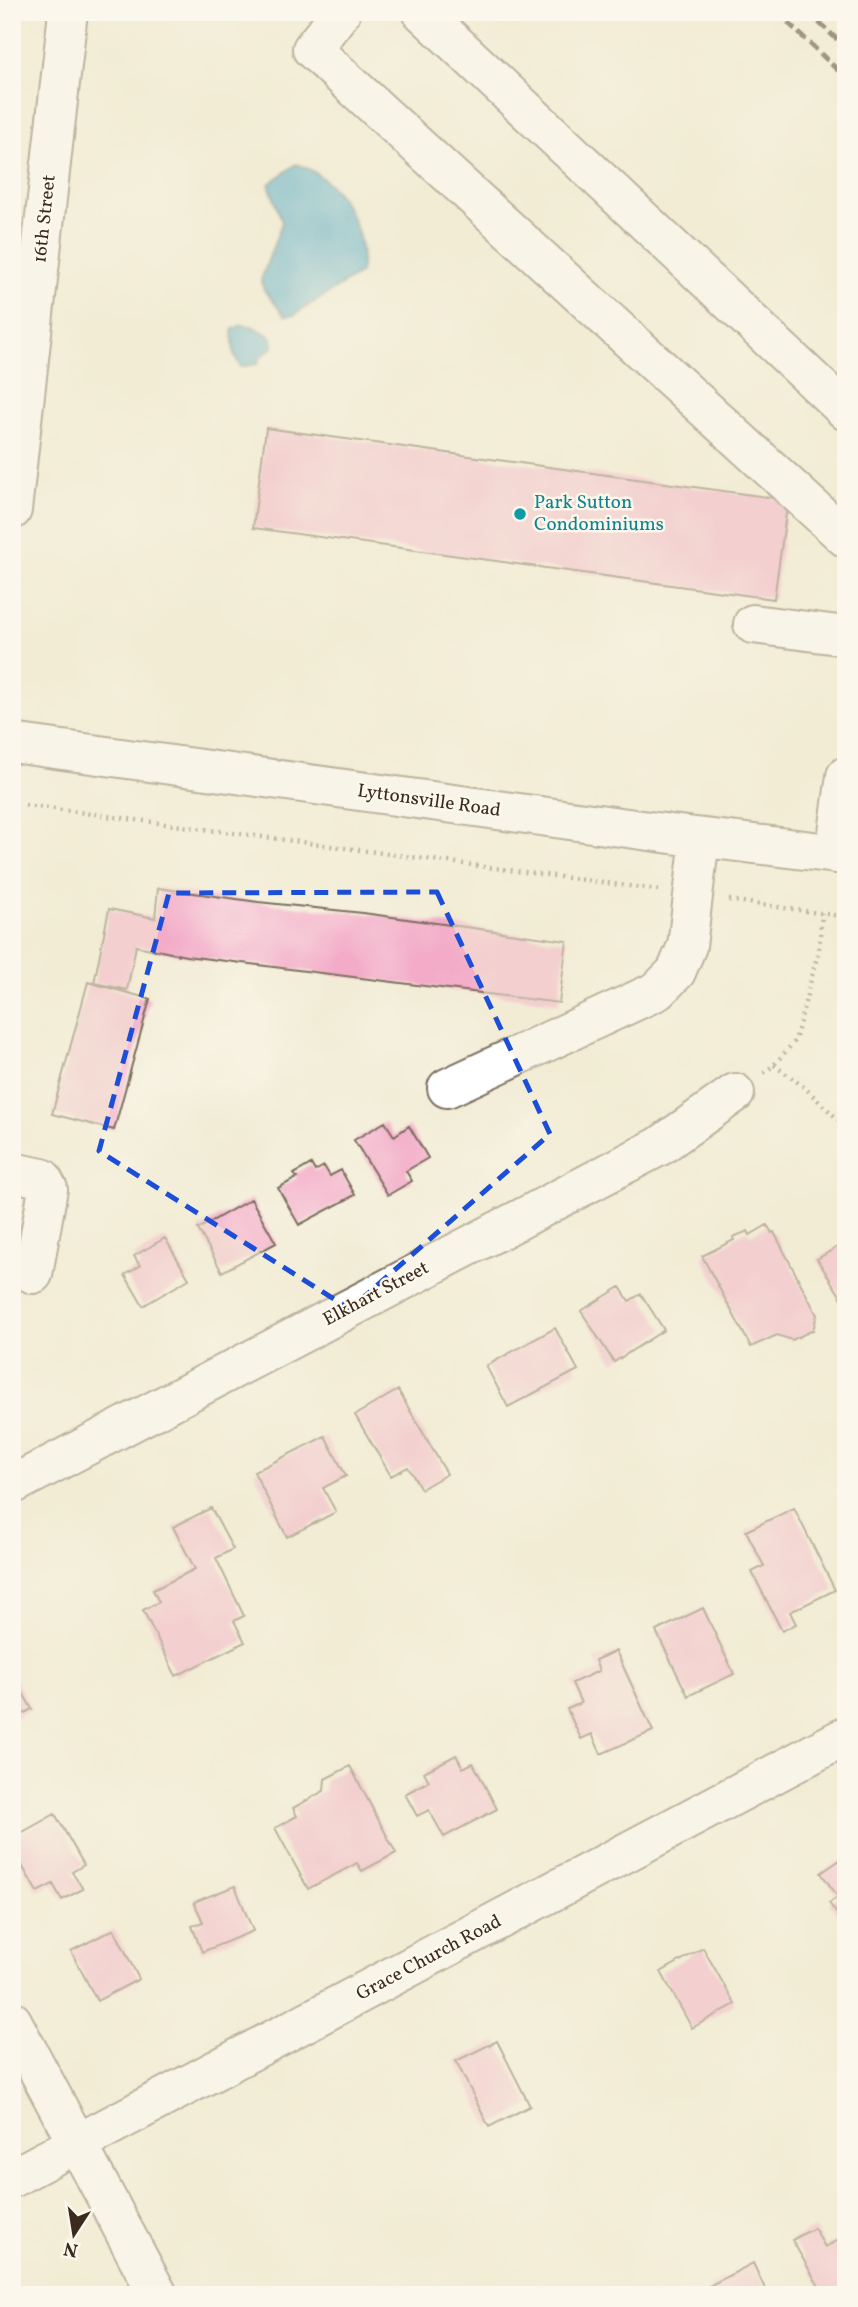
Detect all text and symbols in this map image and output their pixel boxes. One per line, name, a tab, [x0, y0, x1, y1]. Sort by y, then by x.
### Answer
street label: 16th Street	[27, 173, 63, 264]
place label: Park Sutton Condominiums	[534, 490, 664, 538]
marker: Park Sutton Condominiums	[512, 506, 528, 522]
street label: Lyttonsville Road	[356, 778, 502, 824]
street label: Elkhart Street	[318, 1255, 434, 1333]
street label: Grace Church Road	[352, 1909, 506, 2007]
north arrow	[38, 2198, 108, 2268]
text: N	[61, 2234, 80, 2263]

